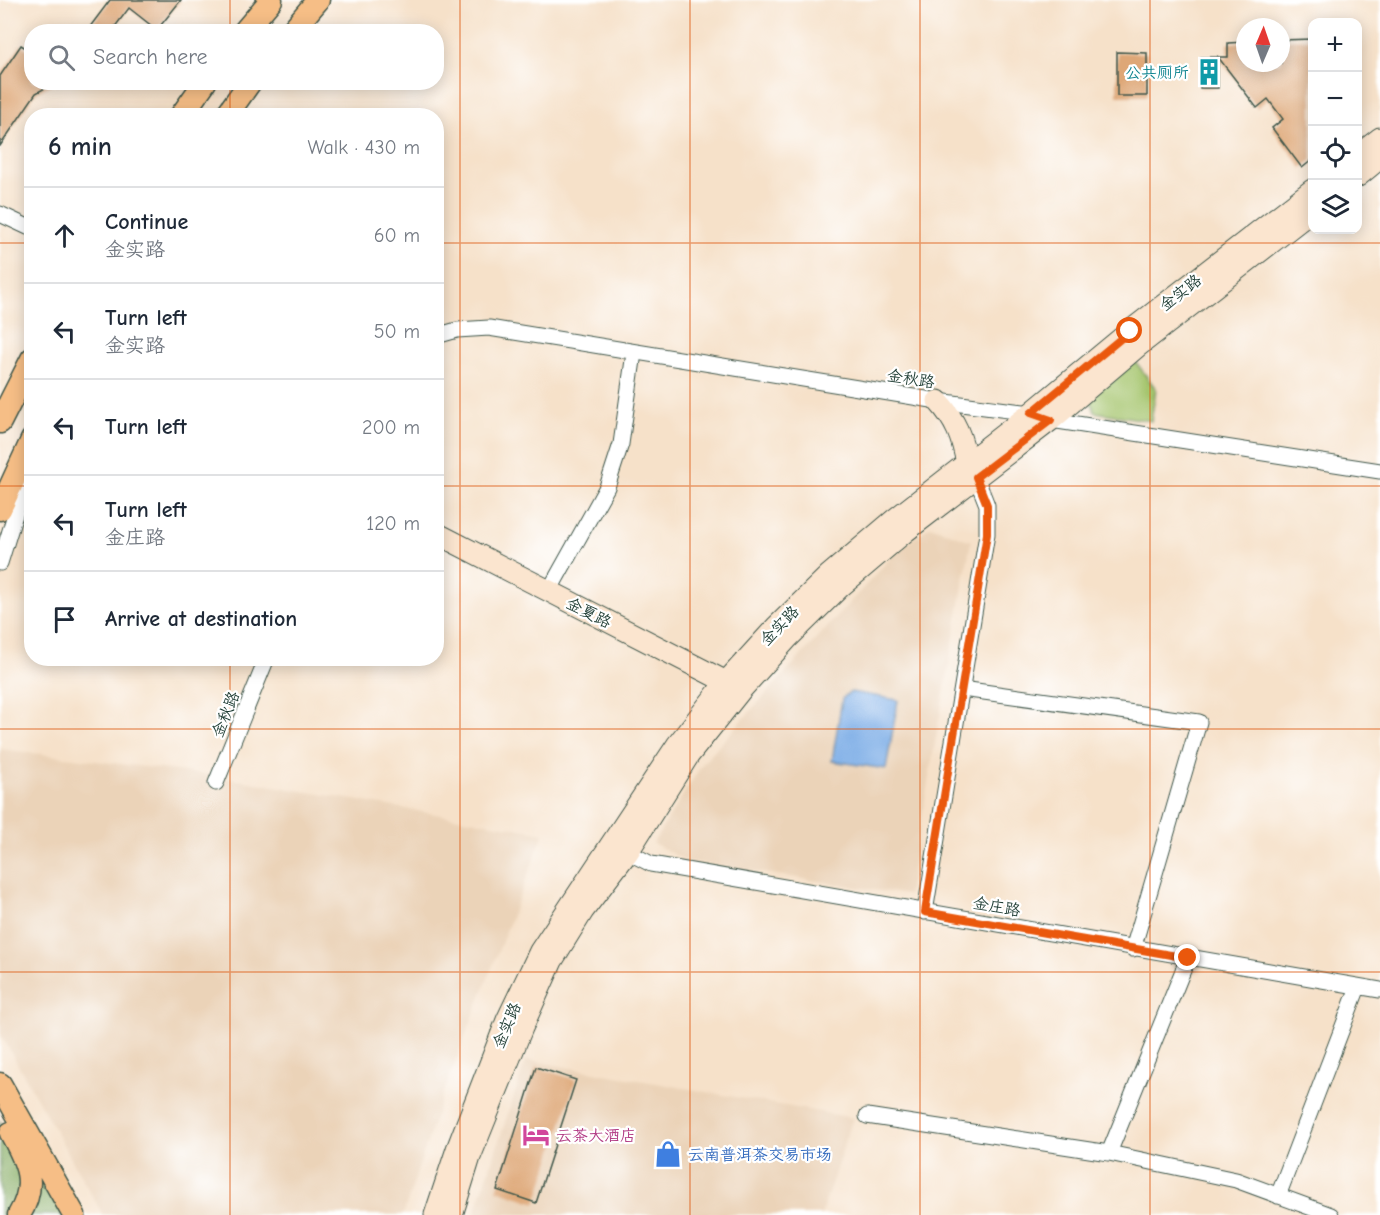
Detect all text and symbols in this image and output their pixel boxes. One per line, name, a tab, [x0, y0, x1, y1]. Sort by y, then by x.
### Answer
north arrow	[1236, 18, 1290, 72]
map controls	[1308, 18, 1362, 234]
button: +	[1308, 18, 1362, 72]
search box	[24, 24, 444, 90]
icon: search	[45, 41, 78, 74]
text: Search here	[93, 44, 208, 70]
building icon: 公共厕所	[1194, 57, 1224, 87]
place label: 公共厕所	[1125, 64, 1189, 82]
button: −	[1308, 72, 1362, 126]
button: locate	[1308, 126, 1362, 180]
text: 6 min	[48, 132, 112, 162]
text: Walk · 430 m	[308, 136, 420, 159]
button: layers	[1308, 180, 1362, 234]
text: Continue	[105, 209, 188, 235]
icon: ahead	[48, 219, 81, 252]
text: 60 m	[374, 224, 420, 247]
text: 金实路	[105, 238, 165, 261]
street label: 金实路	[1156, 271, 1205, 315]
text: Turn left	[105, 305, 187, 331]
icon: left	[48, 315, 81, 348]
route start	[1116, 317, 1142, 343]
text: 50 m	[374, 320, 420, 343]
text: 金实路	[105, 334, 165, 357]
street label: 金秋路	[886, 366, 936, 392]
icon: left	[48, 411, 81, 444]
text: Turn left	[105, 414, 187, 440]
text: 200 m	[362, 416, 420, 439]
text: Turn left	[105, 497, 187, 523]
icon: left	[48, 507, 81, 540]
text: 120 m	[366, 512, 420, 535]
text: 金庄路	[105, 526, 165, 549]
street label: 金夏路	[563, 594, 614, 632]
street label: 金实路	[757, 602, 803, 649]
icon: arrive	[48, 603, 81, 636]
text: Arrive at destination	[105, 606, 297, 632]
street label: 金秋路	[209, 689, 243, 740]
street label: 金庄路	[972, 894, 1022, 920]
route end	[1174, 944, 1200, 970]
street label: 金实路	[489, 1000, 525, 1051]
hotel icon: 云茶大酒店	[521, 1120, 551, 1150]
place label: 云茶大酒店	[556, 1127, 636, 1145]
shop icon: 云南普洱茶交易市场	[653, 1139, 683, 1169]
place label: 云南普洱茶交易市场	[688, 1146, 832, 1164]

